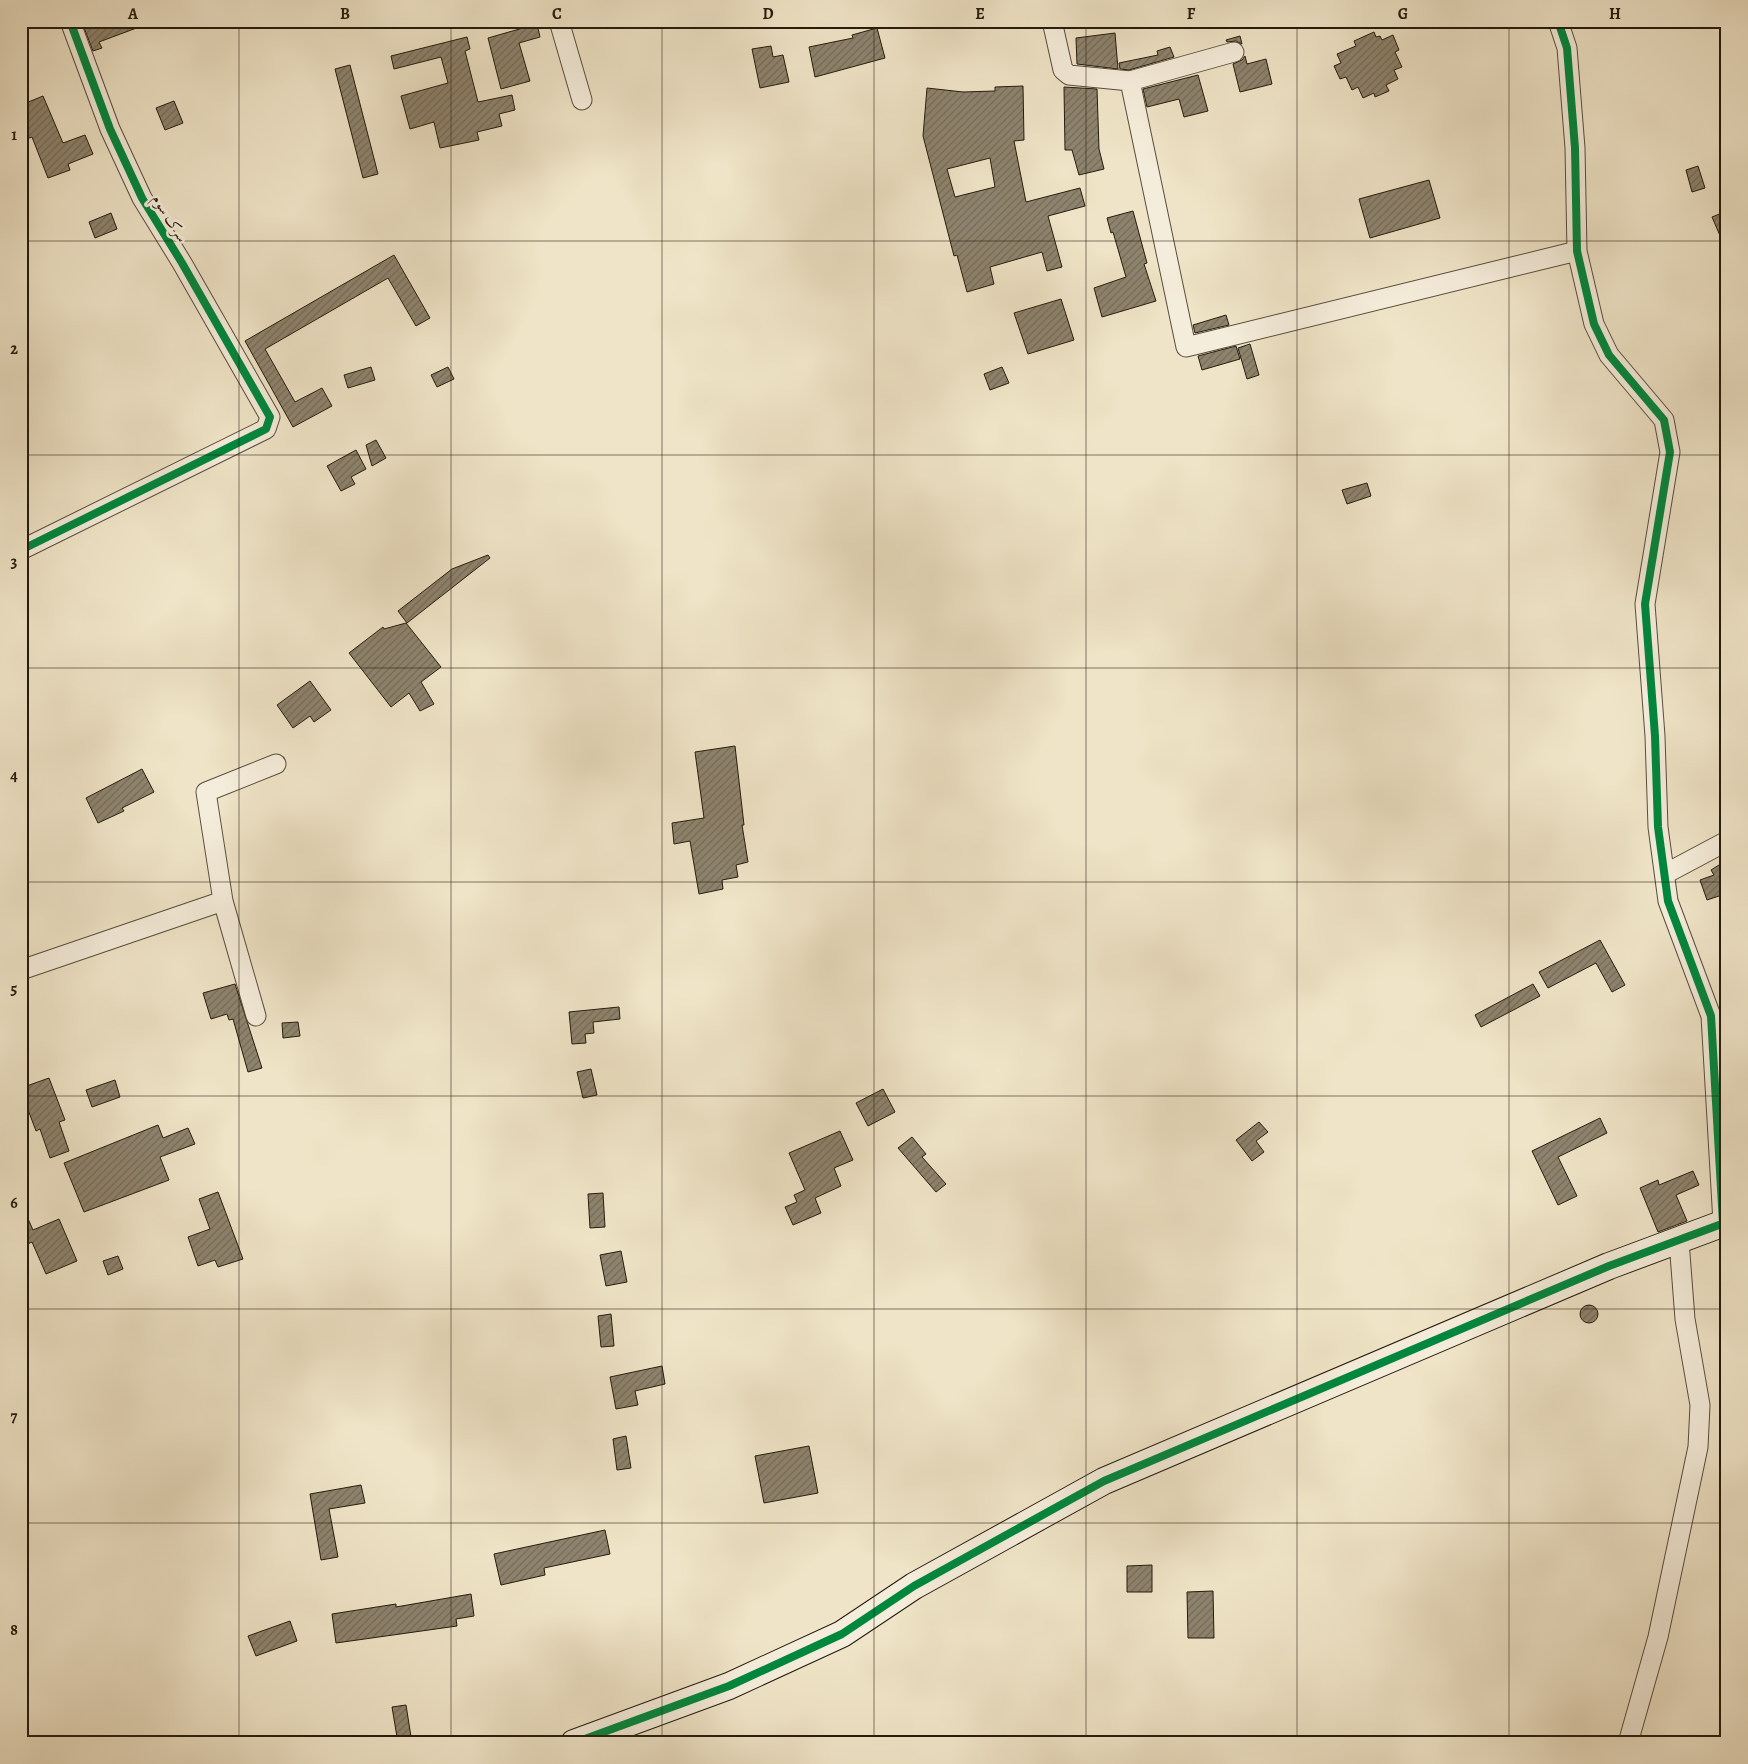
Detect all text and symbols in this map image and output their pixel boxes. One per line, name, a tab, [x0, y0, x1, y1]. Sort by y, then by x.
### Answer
text: A	[127, 3, 139, 25]
text: B	[340, 3, 350, 25]
text: C	[552, 3, 562, 25]
text: D	[762, 3, 774, 25]
text: E	[975, 3, 985, 25]
text: F	[1187, 3, 1196, 25]
text: G	[1398, 3, 1408, 25]
text: H	[1609, 3, 1621, 25]
text: 1	[11, 124, 17, 146]
street label: سرک سوم	[145, 190, 192, 247]
text: 2	[10, 338, 18, 360]
text: 3	[11, 551, 18, 573]
text: 4	[10, 765, 18, 787]
text: 5	[11, 978, 18, 1000]
text: 6	[10, 1192, 18, 1214]
text: 7	[11, 1406, 18, 1428]
text: 8	[10, 1619, 18, 1641]

